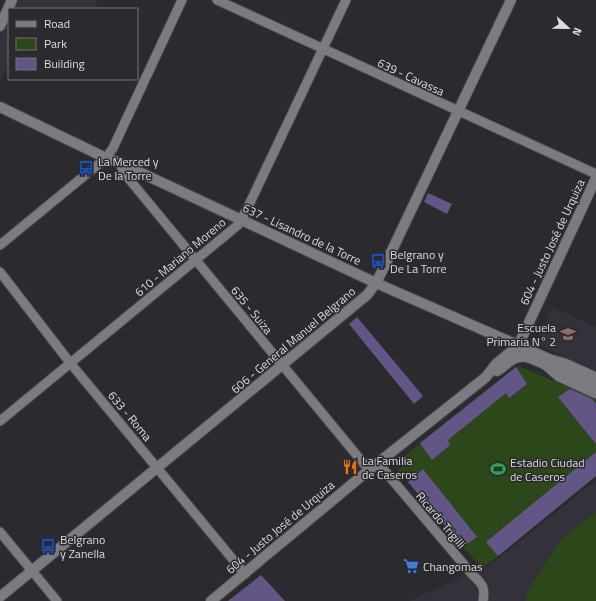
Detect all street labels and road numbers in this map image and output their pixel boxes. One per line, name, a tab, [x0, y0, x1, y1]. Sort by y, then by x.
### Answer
street label: 639 - Cavassa	[374, 53, 448, 101]
street label: 604 - Justo José de Urquiza	[514, 176, 590, 308]
street label: 637 - Lisandro de la Torre	[240, 198, 364, 270]
street label: 610 - Mariano Moreno	[130, 213, 230, 301]
street label: 635 - Suiza	[226, 282, 278, 338]
street label: 606 - General Manuel Belgrano	[226, 282, 360, 398]
street label: 633 - Roma	[103, 387, 157, 445]
street label: 604 - Justo José de Urquiza	[221, 476, 339, 578]
street label: Ricardo Trigilli	[411, 487, 471, 553]

